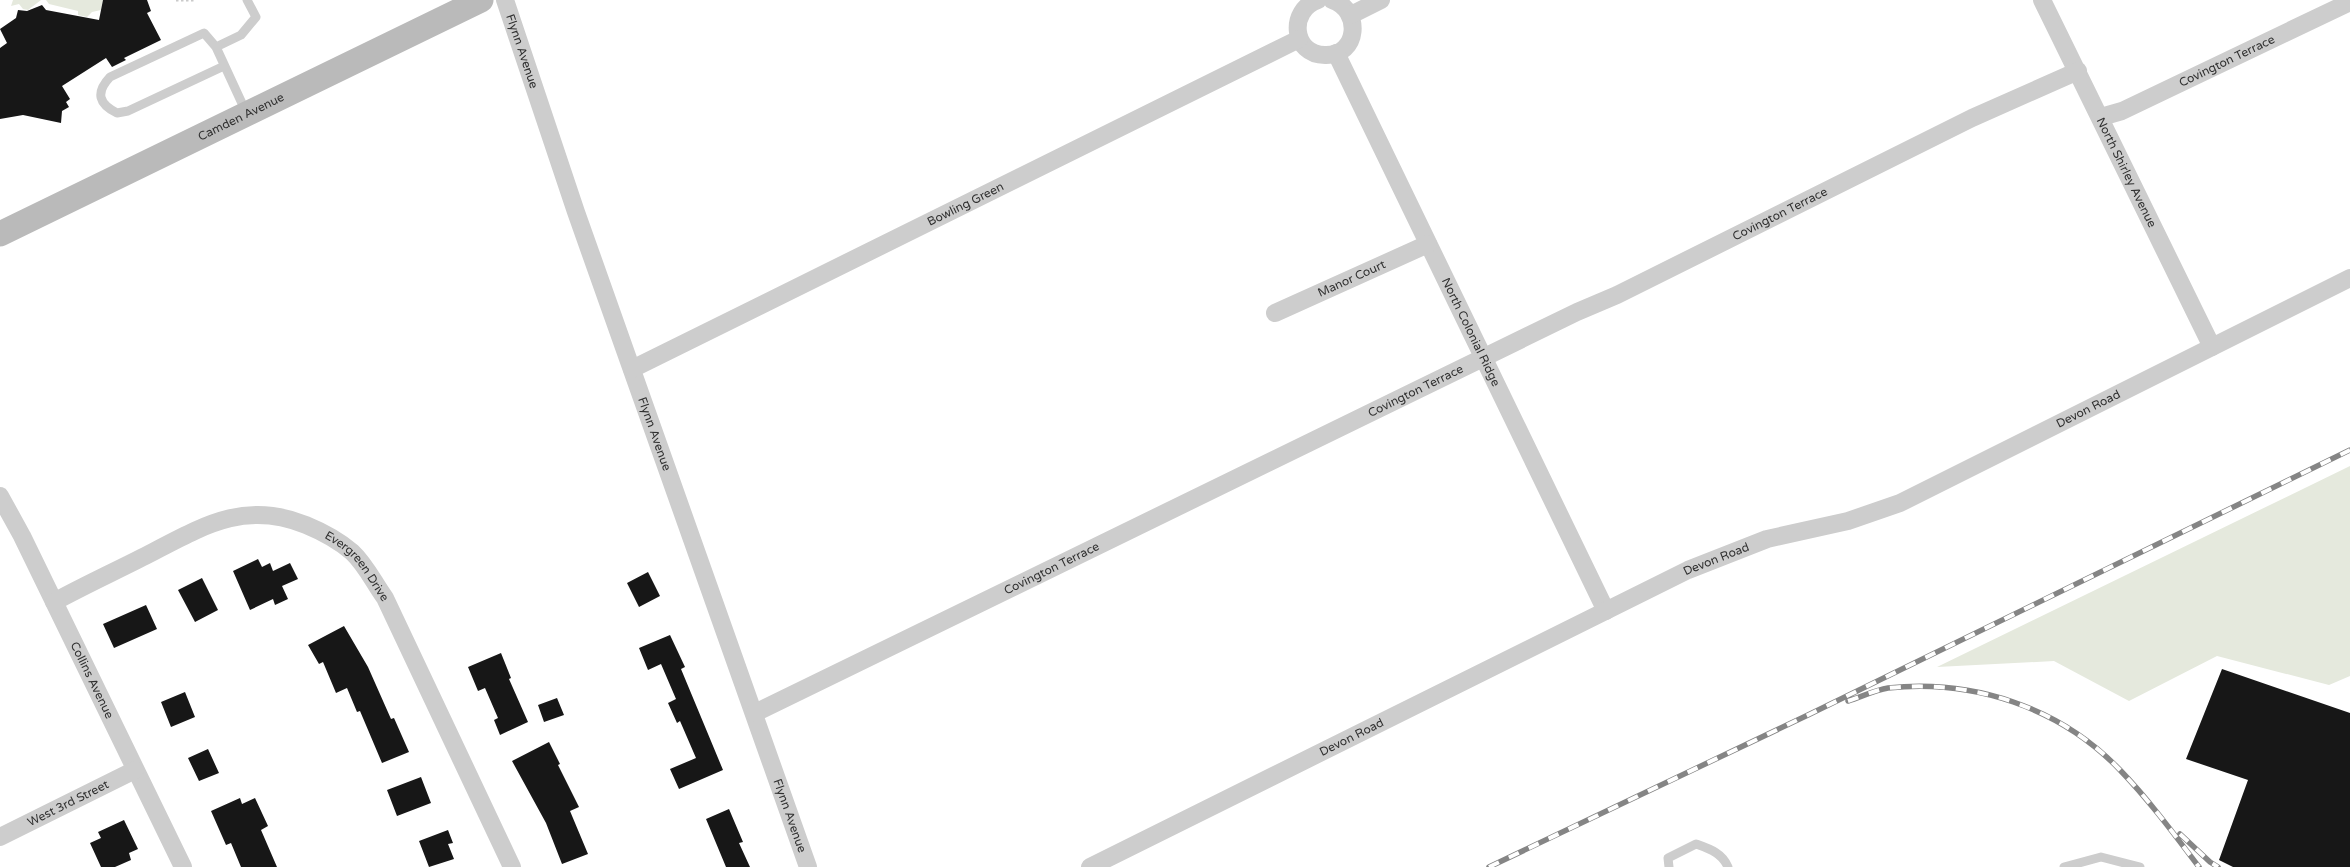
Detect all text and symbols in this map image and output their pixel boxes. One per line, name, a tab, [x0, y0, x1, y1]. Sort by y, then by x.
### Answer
street label: Flynn Avenue	[503, 12, 541, 90]
street label: Covington Terrace	[2177, 32, 2277, 90]
street label: Camden Avenue	[196, 90, 286, 144]
street label: North Shirley Avenue	[2094, 115, 2159, 230]
street label: Bowling Green	[925, 179, 1006, 229]
street label: Covington Terrace	[1730, 184, 1830, 243]
street label: Manor Court	[1316, 257, 1388, 300]
street label: North Colonial Ridge	[1439, 276, 1503, 389]
street label: Covington Terrace	[1366, 361, 1466, 420]
street label: Devon Road	[2054, 387, 2123, 431]
street label: Flynn Avenue	[635, 395, 674, 473]
street label: Evergreen Drive	[322, 528, 392, 604]
street label: Covington Terrace	[1002, 539, 1102, 597]
street label: Devon Road	[1681, 540, 1751, 578]
street label: Collins Avenue	[68, 640, 117, 721]
street label: Devon Road	[1317, 715, 1386, 759]
street label: West 3rd Street	[25, 777, 111, 829]
street label: Flynn Avenue	[770, 777, 809, 855]

